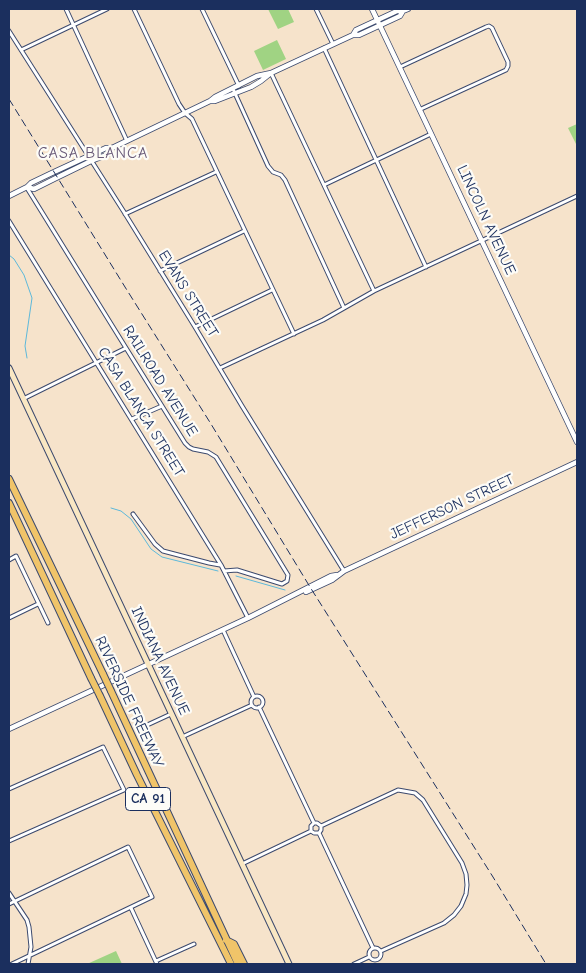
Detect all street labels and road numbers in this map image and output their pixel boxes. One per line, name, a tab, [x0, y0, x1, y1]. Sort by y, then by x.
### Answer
street label: LINCOLN AVENUE	[453, 162, 519, 278]
street label: EVANS STREET	[154, 247, 222, 341]
street label: RAILROAD AVENUE	[119, 322, 201, 440]
street label: CASA BLANCA STREET	[94, 344, 188, 480]
street label: JEFFERSON STREET	[387, 470, 517, 544]
street label: INDIANA AVENUE	[127, 604, 193, 718]
street label: RIVERSIDE FREEWAY	[91, 633, 167, 771]
road number: CA 91	[126, 788, 170, 811]

